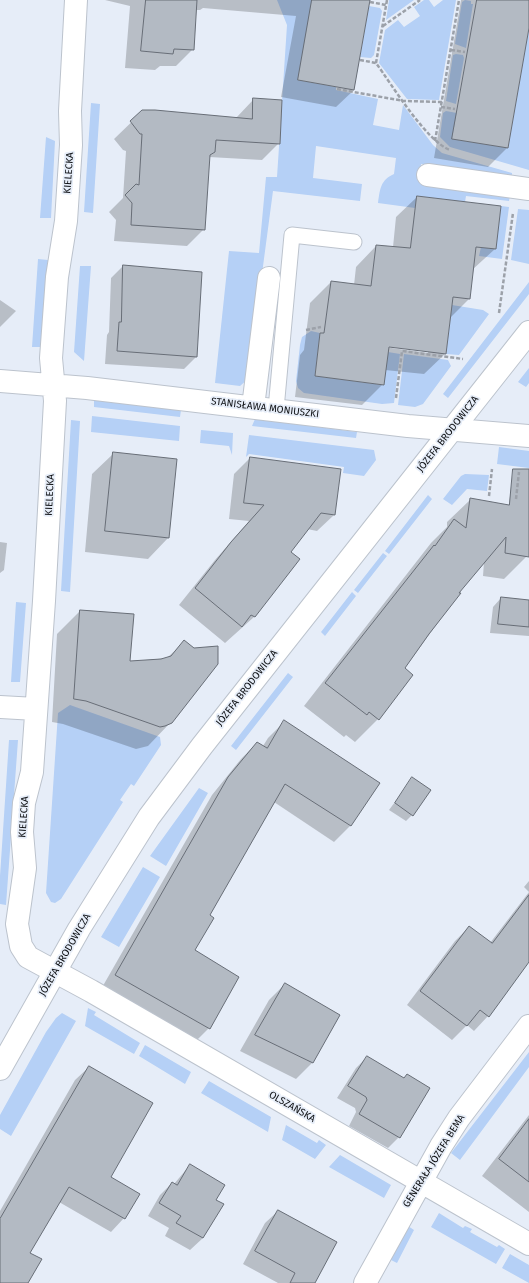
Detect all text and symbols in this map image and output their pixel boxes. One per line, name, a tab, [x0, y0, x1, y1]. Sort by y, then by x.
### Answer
street label: KIELECKA	[62, 152, 76, 194]
street label: JÓZEFA BRODOWICZA	[415, 394, 481, 474]
street label: STANISŁAWA MONIUSZKI	[210, 395, 320, 421]
street label: KIELECKA	[43, 474, 57, 516]
street label: JÓZEFA BRODOWICZA	[214, 648, 280, 728]
street label: KIELECKA	[17, 796, 31, 838]
street label: JÓZEFA BRODOWICZA	[37, 912, 93, 998]
street label: OLSZAŃSKA	[267, 1089, 317, 1125]
street label: GENERAŁA JÓZEFA BEMA	[401, 1112, 467, 1210]

